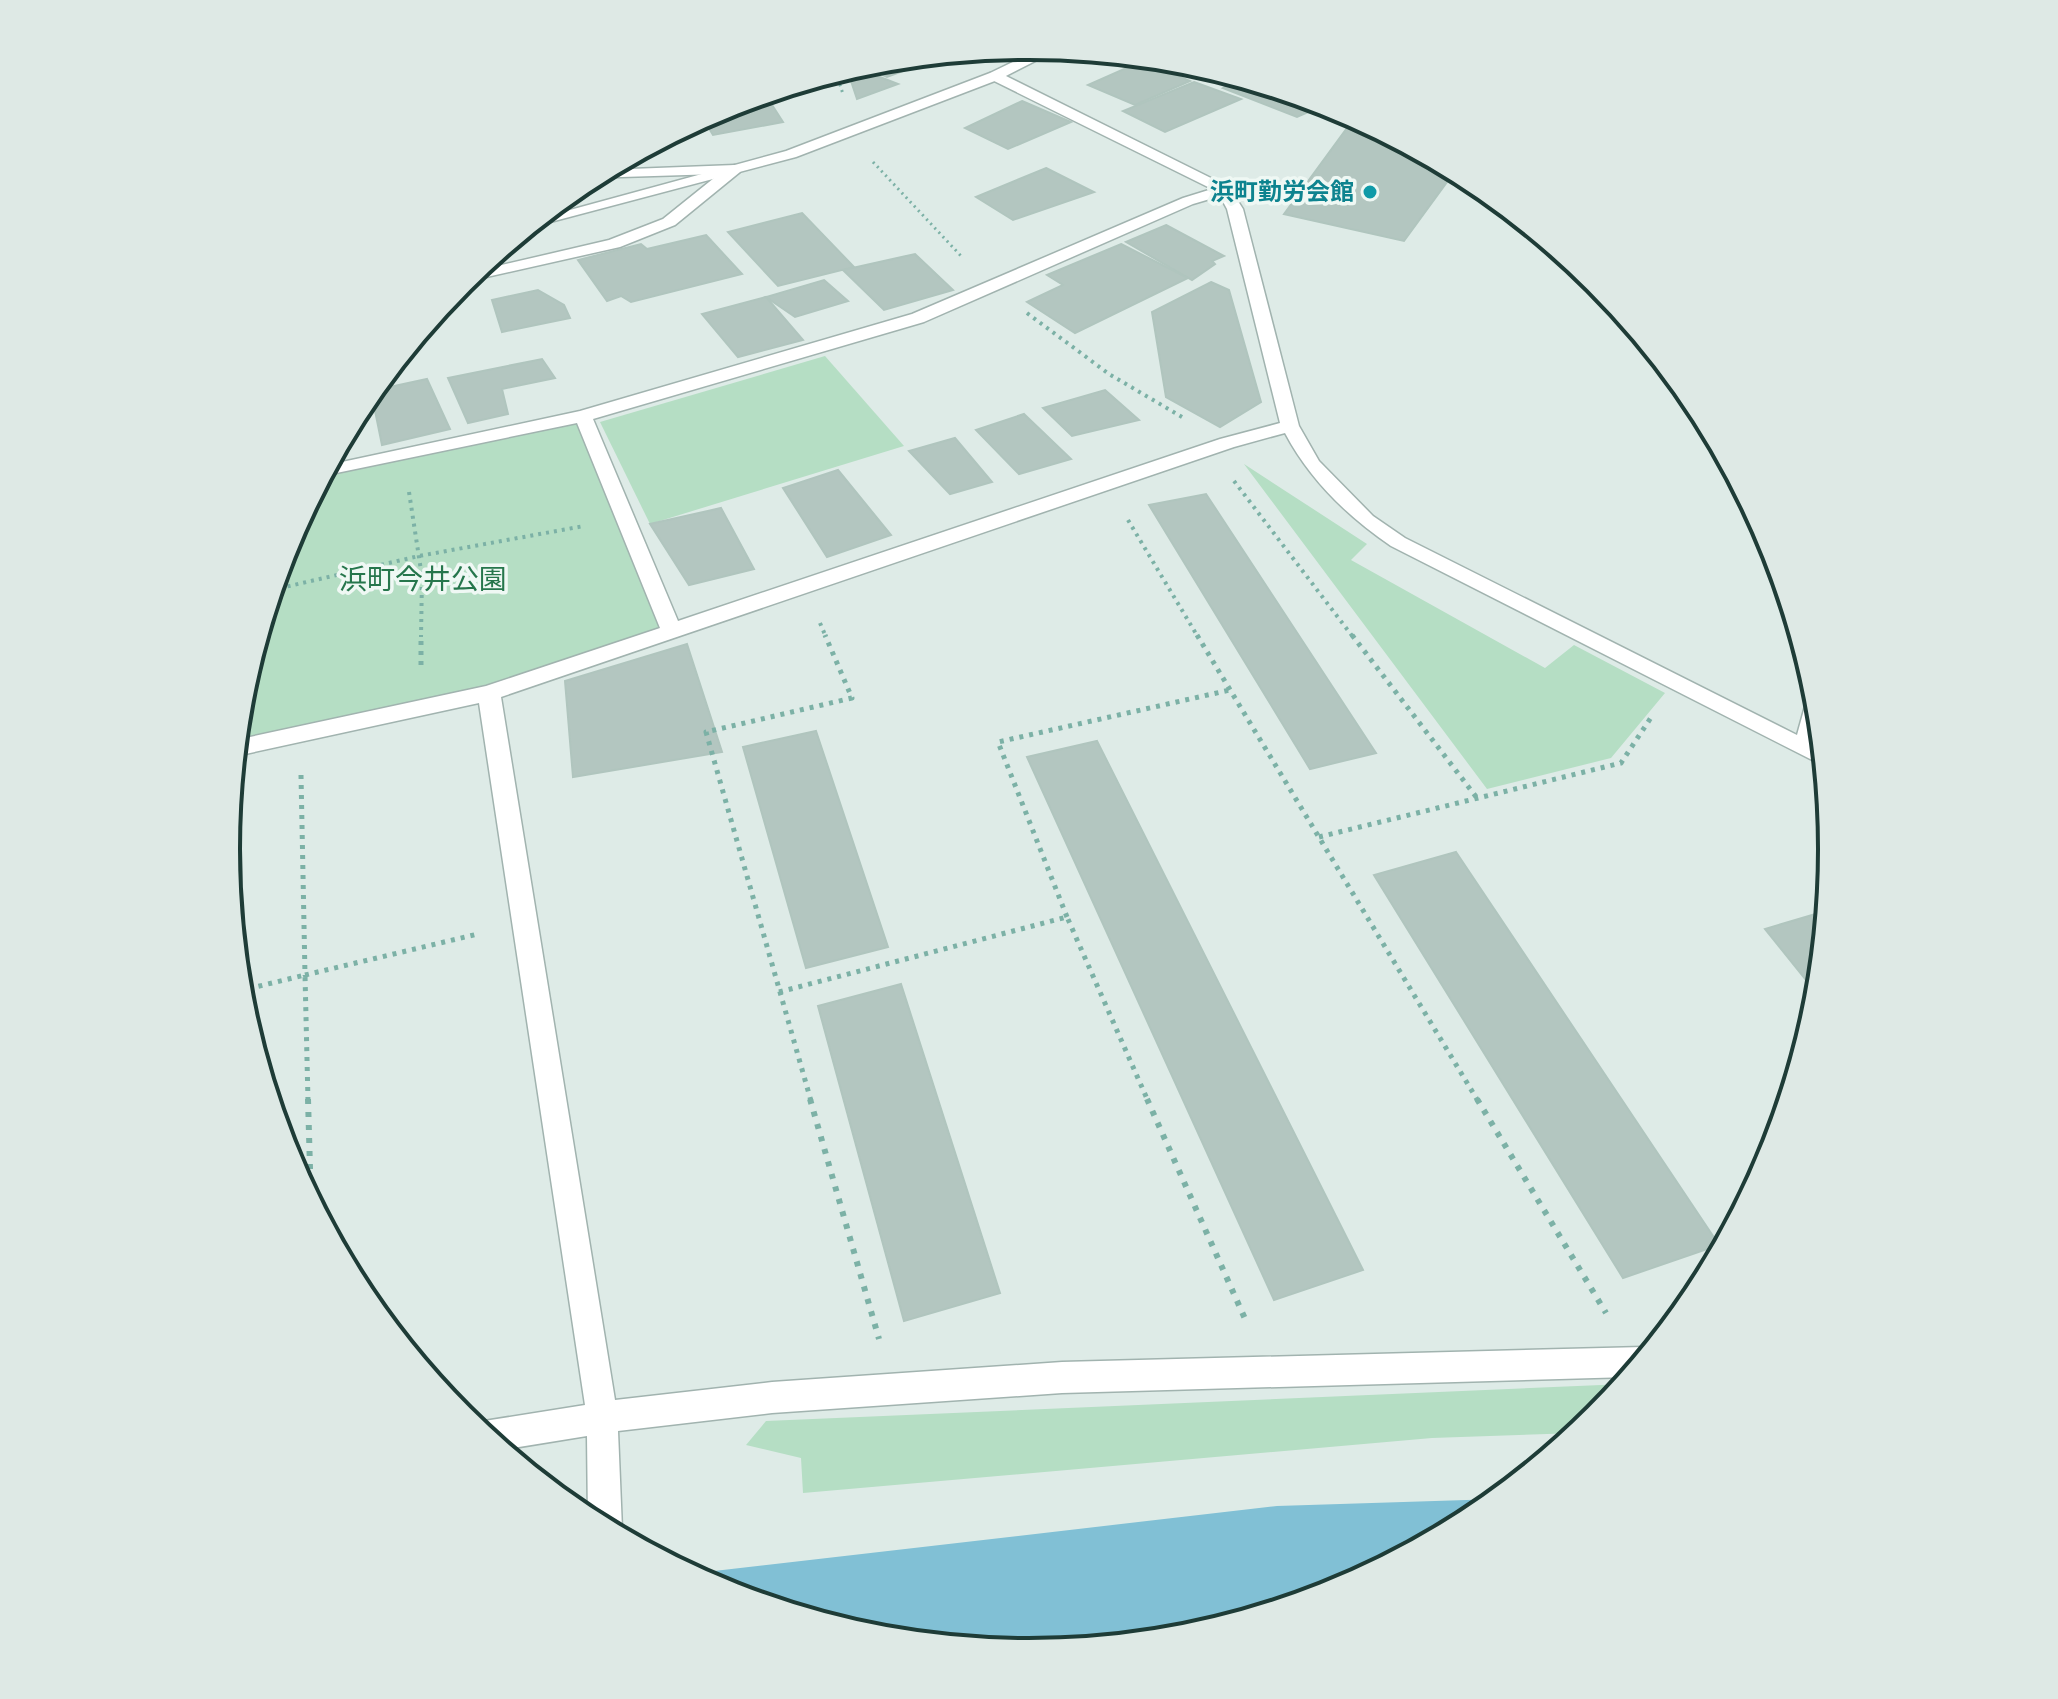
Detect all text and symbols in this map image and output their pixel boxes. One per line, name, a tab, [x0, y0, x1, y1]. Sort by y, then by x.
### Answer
place label: 浜町勤労会館	[1210, 178, 1354, 206]
marker: 浜町勤労会館	[1361, 183, 1379, 201]
park label: 浜町今井公園	[339, 563, 507, 596]

